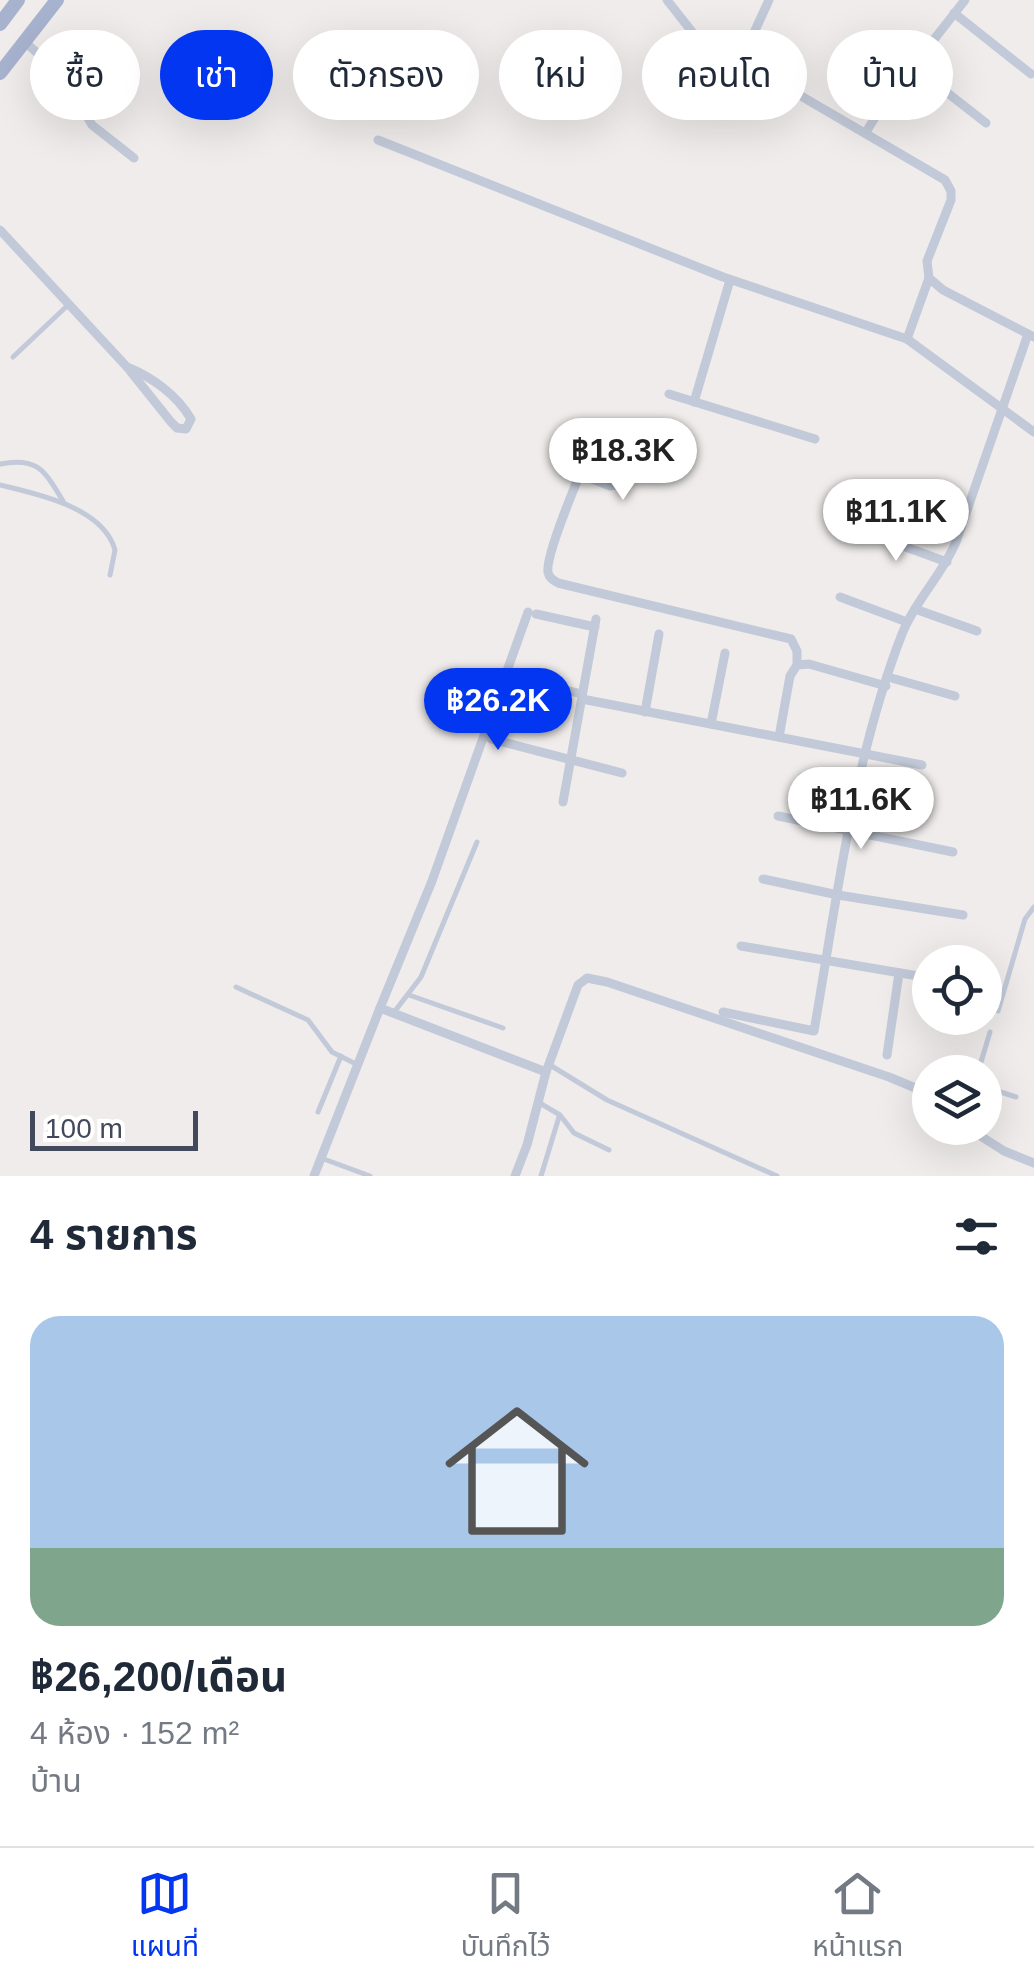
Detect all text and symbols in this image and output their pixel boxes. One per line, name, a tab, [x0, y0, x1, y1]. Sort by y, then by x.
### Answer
chip: ซื้อ	[30, 30, 140, 120]
chip: เช่า	[160, 30, 273, 120]
chip: ตัวกรอง	[293, 30, 479, 120]
chip: ใหม่	[499, 30, 622, 120]
chip: คอนโด	[642, 30, 807, 120]
chip: บ้าน	[827, 30, 953, 120]
pin: ฿18.3K	[542, 418, 704, 503]
text: ฿18.3K	[571, 432, 675, 468]
pin: ฿11.1K	[815, 479, 977, 564]
text: ฿11.1K	[845, 493, 947, 529]
pin: ฿26.2K	[417, 668, 579, 753]
text: ฿26.2K	[446, 682, 550, 718]
pin: ฿11.6K	[780, 767, 942, 852]
text: ฿11.6K	[810, 781, 912, 817]
map controls	[912, 945, 1002, 1145]
button: locate	[912, 945, 1002, 1035]
button: layers	[912, 1055, 1002, 1145]
scale bar	[30, 1106, 198, 1150]
text: 100 m	[45, 1113, 123, 1144]
icon: filters	[949, 1209, 1004, 1264]
text: 4 รายการ	[30, 1211, 197, 1258]
icon: home	[427, 1381, 607, 1561]
text: ฿26,200/เดือน	[30, 1653, 287, 1700]
text: 4 ห้อง · 152 m²	[30, 1715, 239, 1751]
text: บ้าน	[30, 1763, 82, 1799]
tab: แผนที่	[131, 1866, 199, 1969]
tab: บันทึกไว้	[461, 1866, 551, 1969]
tab: หน้าแรก	[812, 1866, 903, 1969]

